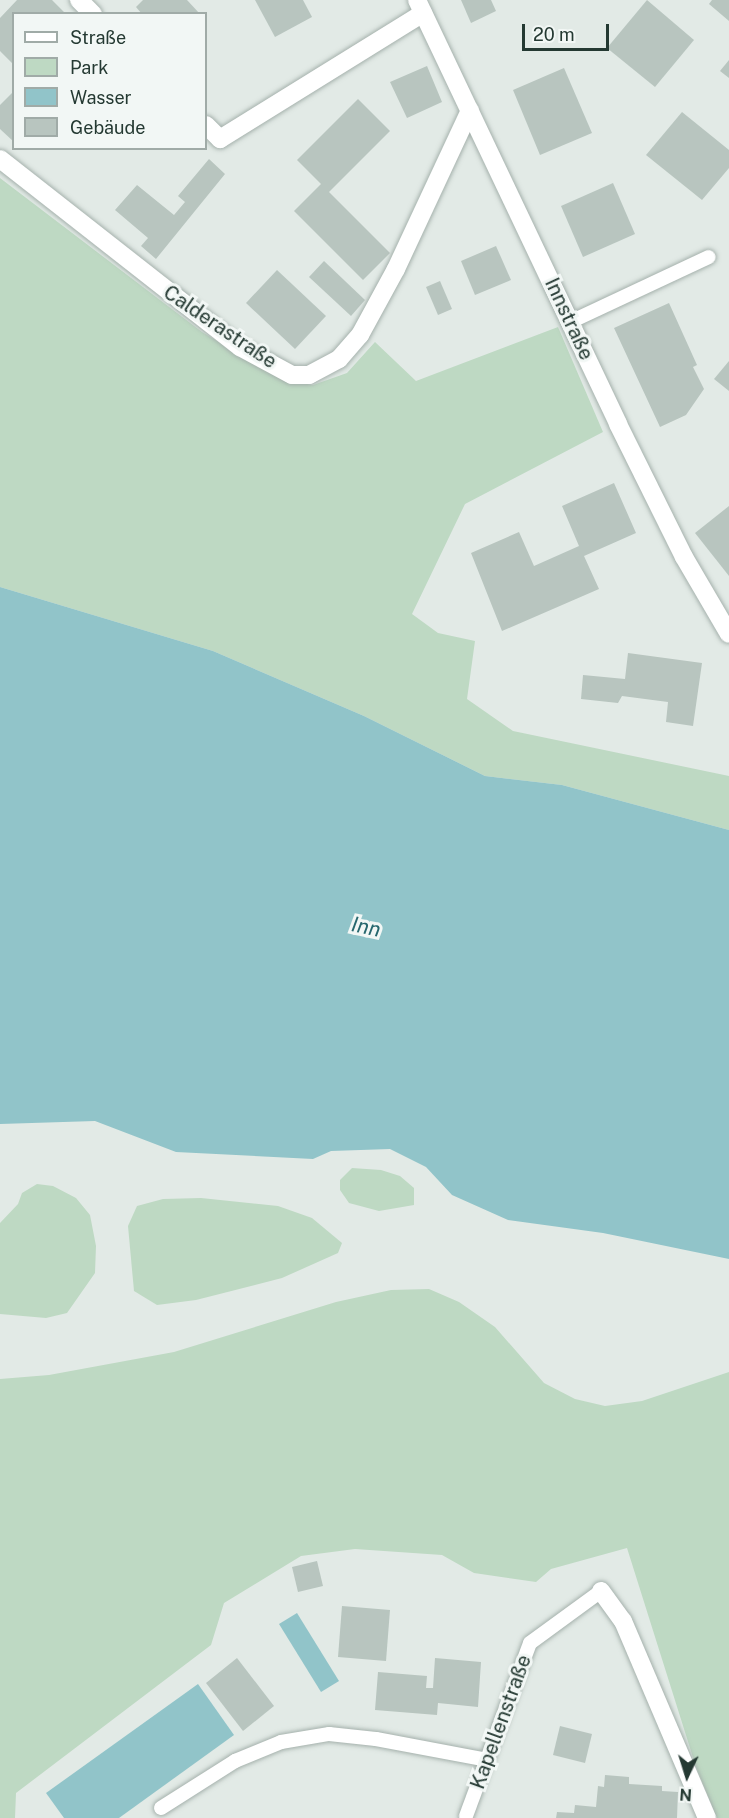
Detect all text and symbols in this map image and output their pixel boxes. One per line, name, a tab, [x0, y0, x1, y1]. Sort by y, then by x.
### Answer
legend	[12, 12, 207, 150]
scale bar	[525, 12, 612, 50]
text: 20 m	[533, 24, 575, 45]
text: Straße	[70, 27, 126, 48]
text: Park	[70, 57, 108, 78]
text: Wasser	[70, 87, 132, 108]
text: Gebäude	[70, 117, 145, 138]
street label: Innstraße	[540, 274, 598, 364]
street label: Calderastraße	[159, 280, 281, 374]
water label: Inn	[349, 912, 383, 942]
street label: Kapellenstraße	[466, 1652, 536, 1792]
north arrow	[657, 1746, 717, 1806]
text: N	[679, 1785, 693, 1804]

